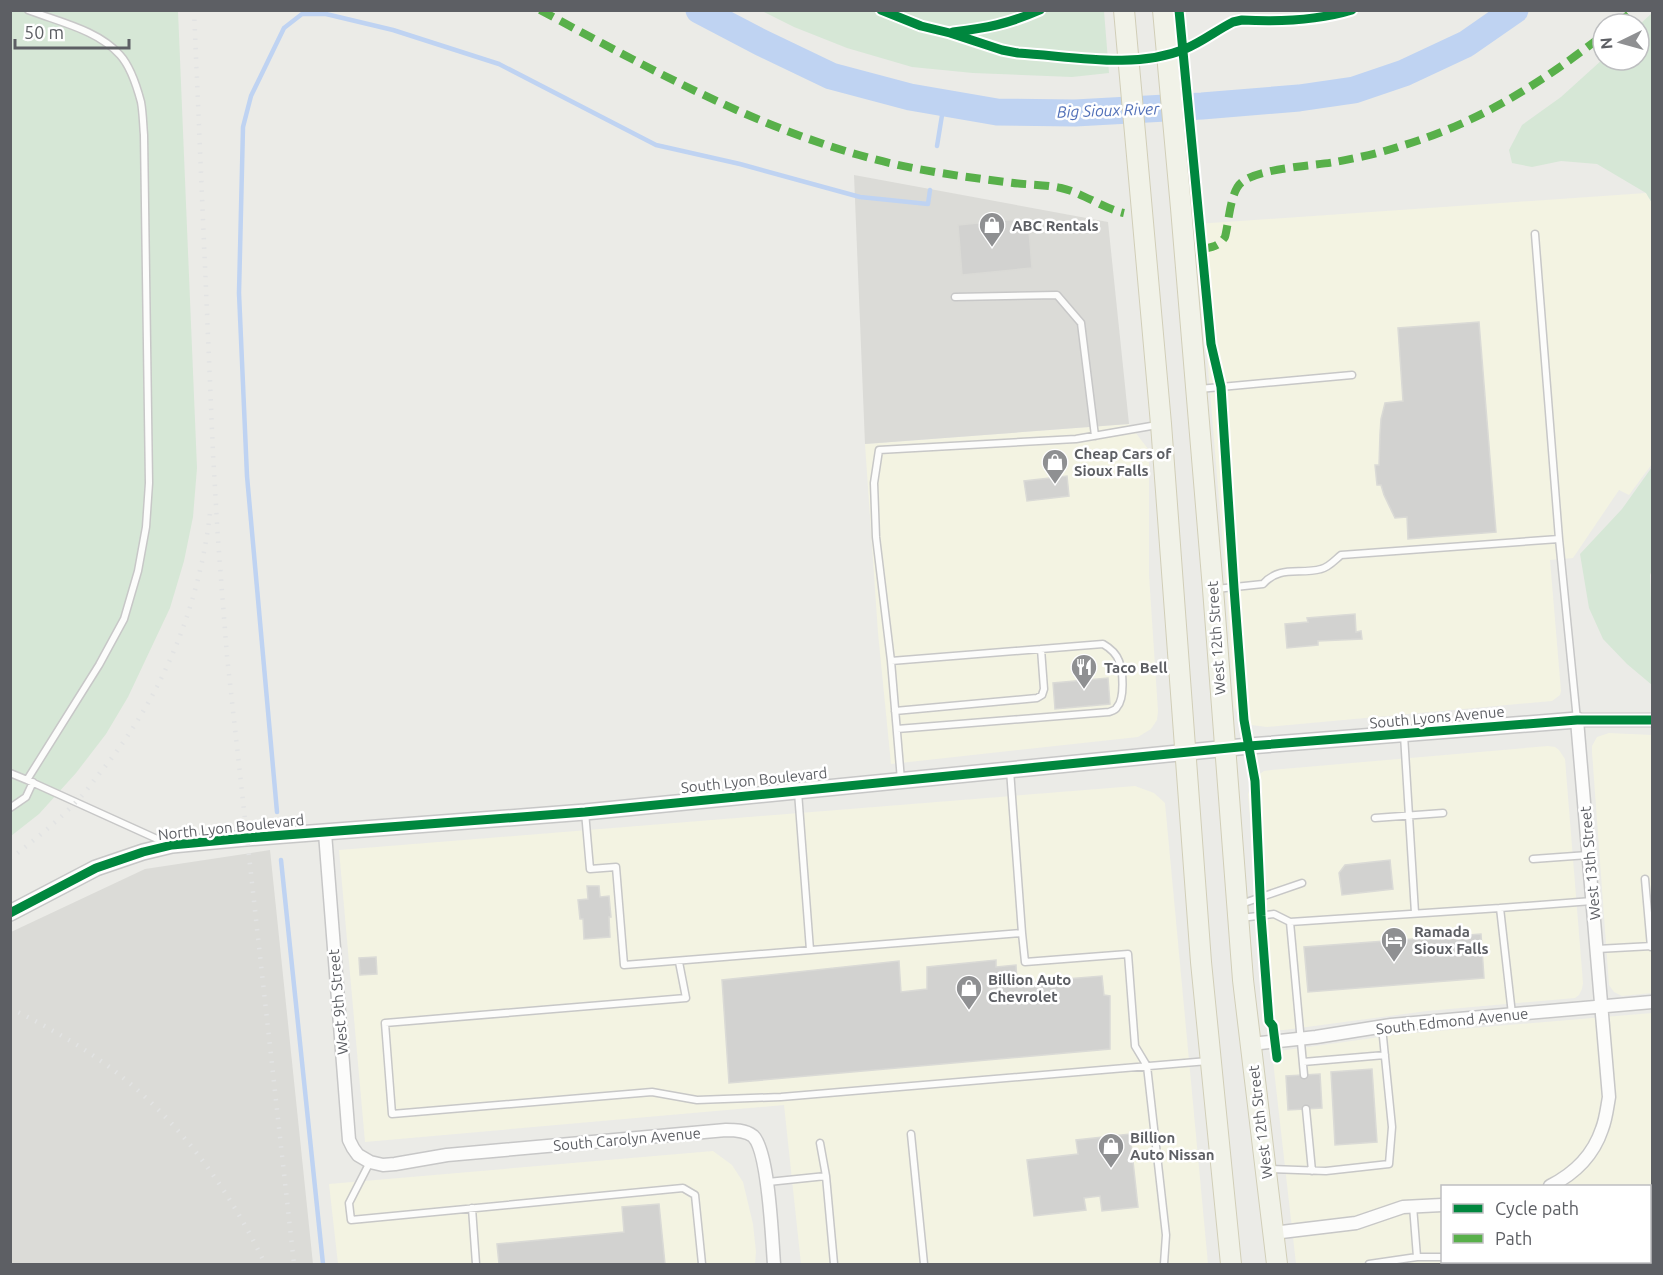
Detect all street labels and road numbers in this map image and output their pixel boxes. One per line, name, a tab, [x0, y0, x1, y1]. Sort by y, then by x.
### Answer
street label: West 12th Street	[1204, 580, 1228, 696]
street label: South Lyons Avenue	[1369, 703, 1505, 731]
street label: South Lyon Boulevard	[680, 764, 828, 796]
street label: West 13th Street	[1577, 805, 1603, 921]
street label: North Lyon Boulevard	[157, 811, 305, 843]
street label: West 9th Street	[325, 948, 351, 1056]
street label: South Edmond Avenue	[1375, 1005, 1529, 1037]
street label: West 12th Street	[1245, 1064, 1275, 1180]
street label: South Carolyn Avenue	[552, 1124, 702, 1154]

